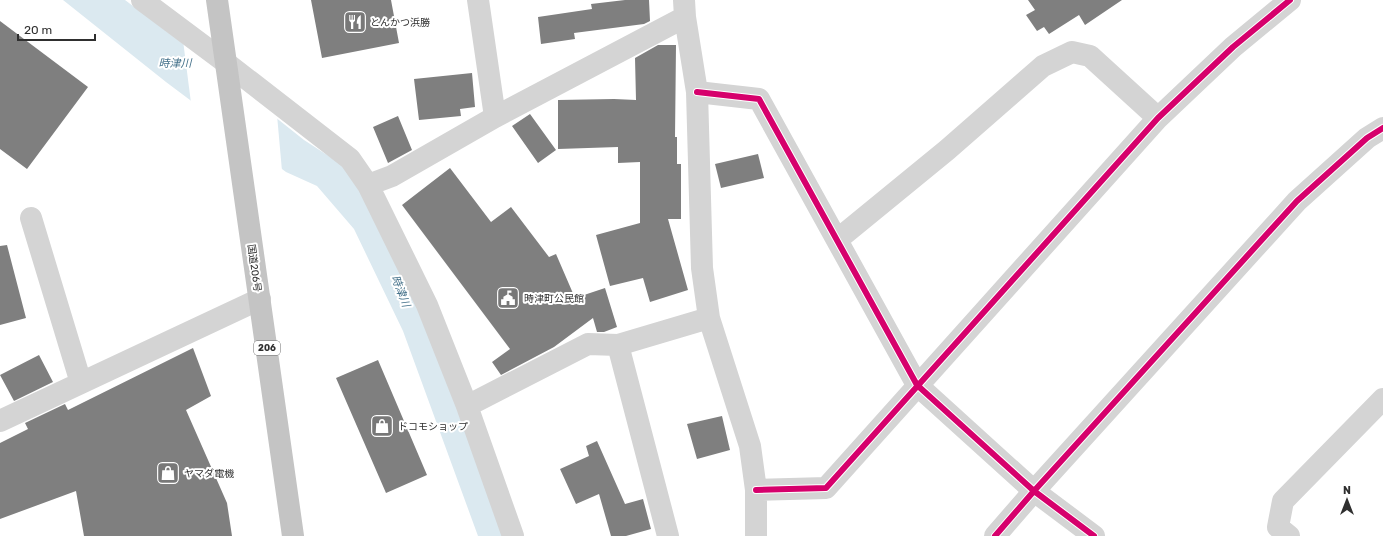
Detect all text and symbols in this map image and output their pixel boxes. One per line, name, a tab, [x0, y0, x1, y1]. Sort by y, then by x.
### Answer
restaurant icon: とんかつ浜勝	[342, 9, 368, 35]
scale bar	[18, 16, 95, 42]
place label: とんかつ浜勝	[370, 17, 430, 29]
text: 20 m	[24, 23, 52, 37]
water label: 時津川	[159, 57, 192, 70]
street label: 国道206号	[245, 243, 263, 293]
water label: 時津川	[389, 273, 413, 310]
public building icon: 時津町公民館	[495, 285, 521, 311]
place label: 時津町公民館	[524, 293, 584, 305]
road number: 206	[254, 341, 280, 355]
shop icon: ドコモショップ	[369, 413, 395, 439]
place label: ドコモショップ	[398, 421, 468, 433]
shop icon: ヤマダ電機	[155, 460, 181, 486]
place label: ヤマダ電機	[184, 468, 234, 480]
north arrow	[1327, 480, 1367, 520]
text: N	[1343, 484, 1351, 497]

